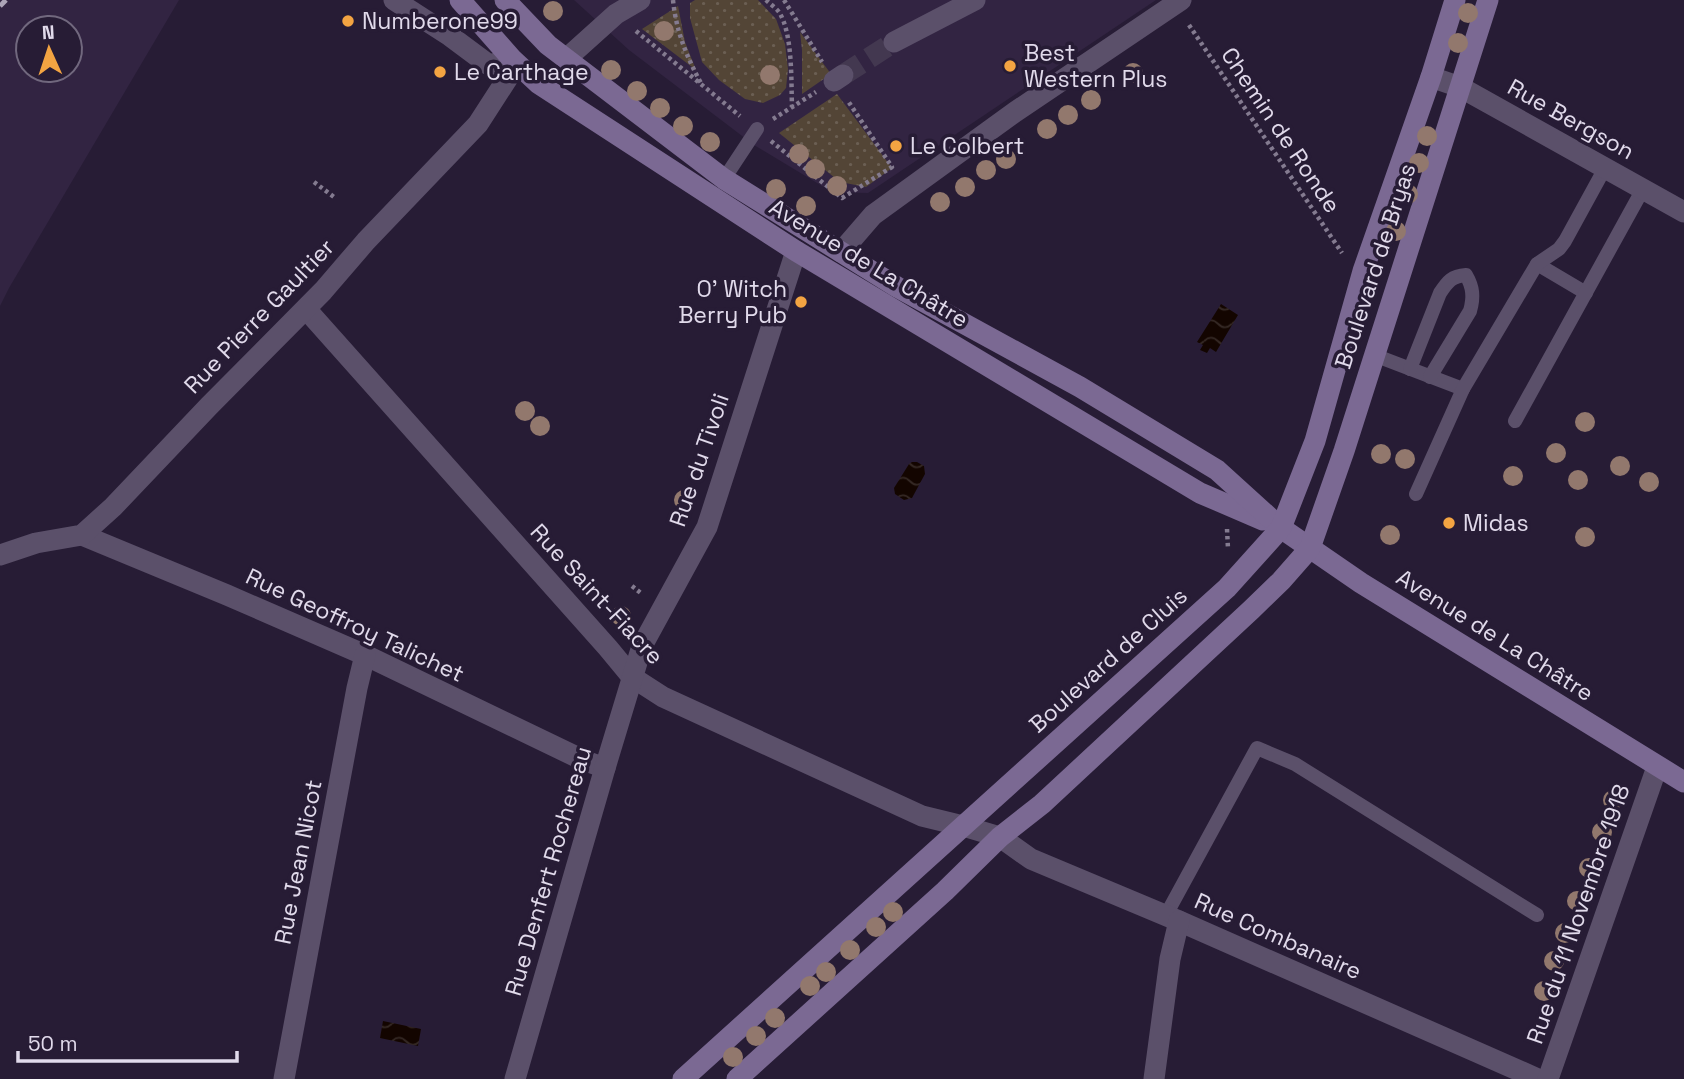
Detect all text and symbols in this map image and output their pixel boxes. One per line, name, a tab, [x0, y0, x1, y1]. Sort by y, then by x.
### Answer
place label: Numberone99	[362, 6, 518, 36]
marker: Numberone99	[340, 13, 356, 29]
north arrow	[14, 14, 84, 84]
text: N	[41, 20, 55, 45]
place label: Best Western Plus	[1024, 38, 1167, 94]
street label: Chemin de Ronde	[1214, 41, 1348, 219]
place label: Le Carthage	[454, 57, 589, 87]
marker: Best Western Plus	[1002, 58, 1018, 74]
marker: Le Carthage	[432, 64, 448, 80]
street label: Rue Bergson	[1502, 72, 1640, 166]
place label: Le Colbert	[910, 131, 1024, 161]
marker: Le Colbert	[888, 138, 904, 154]
street label: Boulevard de Bryas	[1328, 160, 1422, 372]
street label: Avenue de La Châtre	[764, 192, 974, 334]
street label: Rue Pierre Gaultier	[177, 232, 341, 400]
place label: O' Witch Berry Pub	[678, 274, 787, 330]
marker: O' Witch Berry Pub	[793, 294, 809, 310]
street label: Rue du Tivoli	[662, 390, 736, 530]
place label: Midas	[1463, 508, 1529, 538]
marker: Midas	[1441, 515, 1457, 531]
street label: Rue Saint-Fiacre	[524, 517, 670, 671]
street label: Rue Geoffroy Talichet	[241, 561, 469, 689]
street label: Avenue de La Châtre	[1391, 562, 1599, 708]
street label: Boulevard de Cluis	[1022, 581, 1194, 739]
street label: Rue Denfert Rochereau	[498, 743, 598, 999]
street label: Rue Jean Nicot	[267, 777, 329, 947]
street label: Rue du 11 Novembre 1918	[1519, 780, 1637, 1048]
street label: Rue Combanaire	[1190, 886, 1366, 986]
scale bar	[18, 1020, 236, 1064]
text: 50 m	[28, 1030, 78, 1057]

